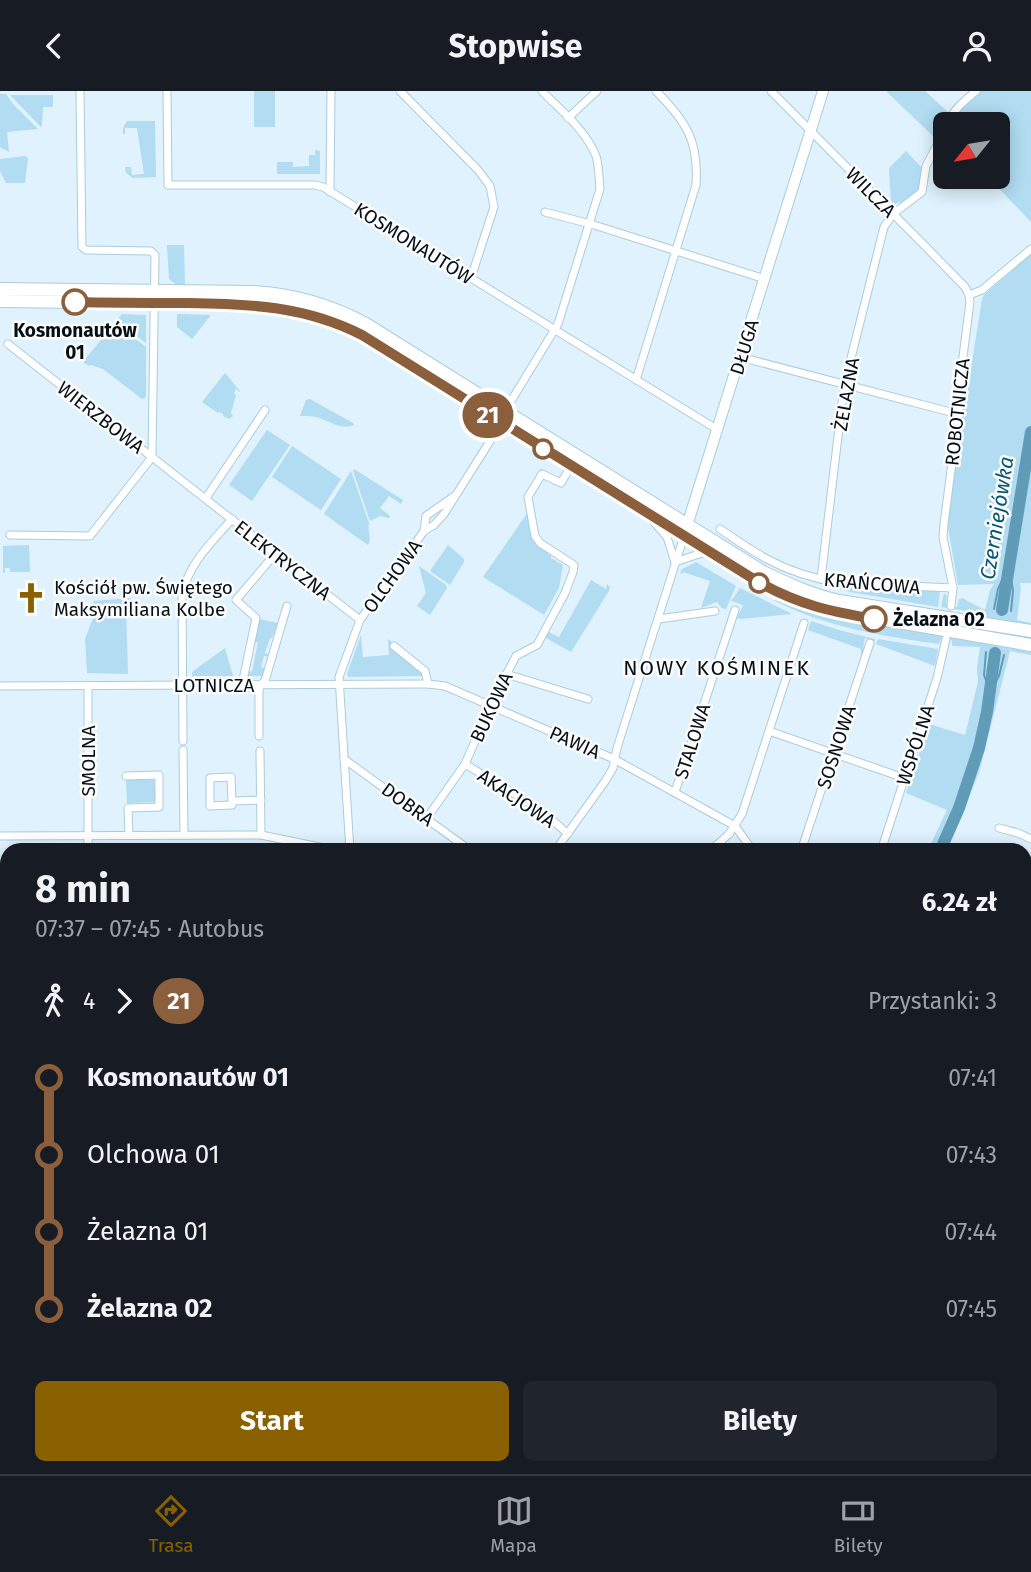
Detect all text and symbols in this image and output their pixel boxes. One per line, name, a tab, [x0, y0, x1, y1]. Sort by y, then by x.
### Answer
icon: back	[35, 27, 73, 65]
text: Stopwise	[449, 27, 582, 65]
icon: person	[958, 27, 996, 65]
north arrow	[933, 112, 1010, 189]
map controls	[933, 112, 1010, 189]
street label: WILCZA	[841, 163, 900, 222]
street label: KOSMONAUTÓW	[350, 198, 478, 289]
marker: Kosmonautów 01	[62, 289, 88, 315]
street label: DŁUGA	[725, 316, 764, 378]
place label: Kosmonautów 01	[13, 319, 138, 364]
street label: ŻELAZNA	[829, 355, 864, 433]
street label: ROBOTNICZA	[940, 357, 975, 467]
street label: WIERZBOWA	[53, 376, 149, 459]
line badge: 21	[456, 392, 520, 438]
text: 21	[476, 401, 500, 429]
unlabelled marker	[533, 439, 553, 459]
water label: Czerniejówka	[974, 454, 1020, 582]
street label: ELEKTRYCZNA	[230, 516, 336, 605]
street label: OLCHOWA	[358, 535, 427, 617]
street label: KRAŃCOWA	[823, 568, 921, 599]
unlabelled marker	[749, 573, 769, 593]
place label: Kościół pw. Świętego Maksymiliana Kolbe	[54, 576, 233, 621]
church icon: Kościół pw. Świętego Maksymiliana Kolbe	[14, 581, 48, 615]
marker: Żelazna 02	[861, 606, 887, 632]
place label: Żelazna 02	[893, 607, 985, 631]
district label: NOWY KOŚMINEK	[623, 655, 811, 681]
street label: BUKOWA	[465, 668, 518, 746]
street label: LOTNICZA	[174, 674, 254, 697]
street label: STALOWA	[669, 700, 716, 782]
street label: SOSNOWA	[812, 702, 861, 792]
street label: WSPÓLNA	[892, 702, 939, 788]
street label: PAWIA	[546, 721, 604, 764]
street label: SMOLNA	[77, 725, 100, 797]
street label: AKACJOWA	[473, 764, 560, 833]
street label: DOBRA	[377, 778, 439, 831]
text: 8 min	[35, 866, 131, 912]
text: 6.24 zł	[922, 887, 997, 918]
text: 07:37 – 07:45 · Autobus	[35, 915, 264, 943]
icon: walk	[35, 982, 73, 1020]
icon: forward	[105, 982, 143, 1020]
text: 4	[83, 987, 95, 1015]
text: 21	[167, 987, 190, 1015]
text: Przystanki: 3	[868, 987, 997, 1015]
text: Kosmonautów 01	[87, 1062, 289, 1093]
text: 07:41	[948, 1064, 997, 1092]
text: Olchowa 01	[87, 1139, 220, 1170]
text: 07:43	[946, 1141, 997, 1169]
text: Żelazna 01	[87, 1216, 209, 1247]
text: 07:44	[945, 1218, 997, 1246]
text: Żelazna 02	[87, 1293, 213, 1324]
text: 07:45	[945, 1295, 997, 1323]
button: Start	[35, 1381, 509, 1461]
button: Bilety	[523, 1381, 997, 1461]
tab: Trasa	[148, 1492, 194, 1557]
tab: Mapa	[490, 1492, 537, 1557]
tab: Bilety	[834, 1492, 883, 1557]

